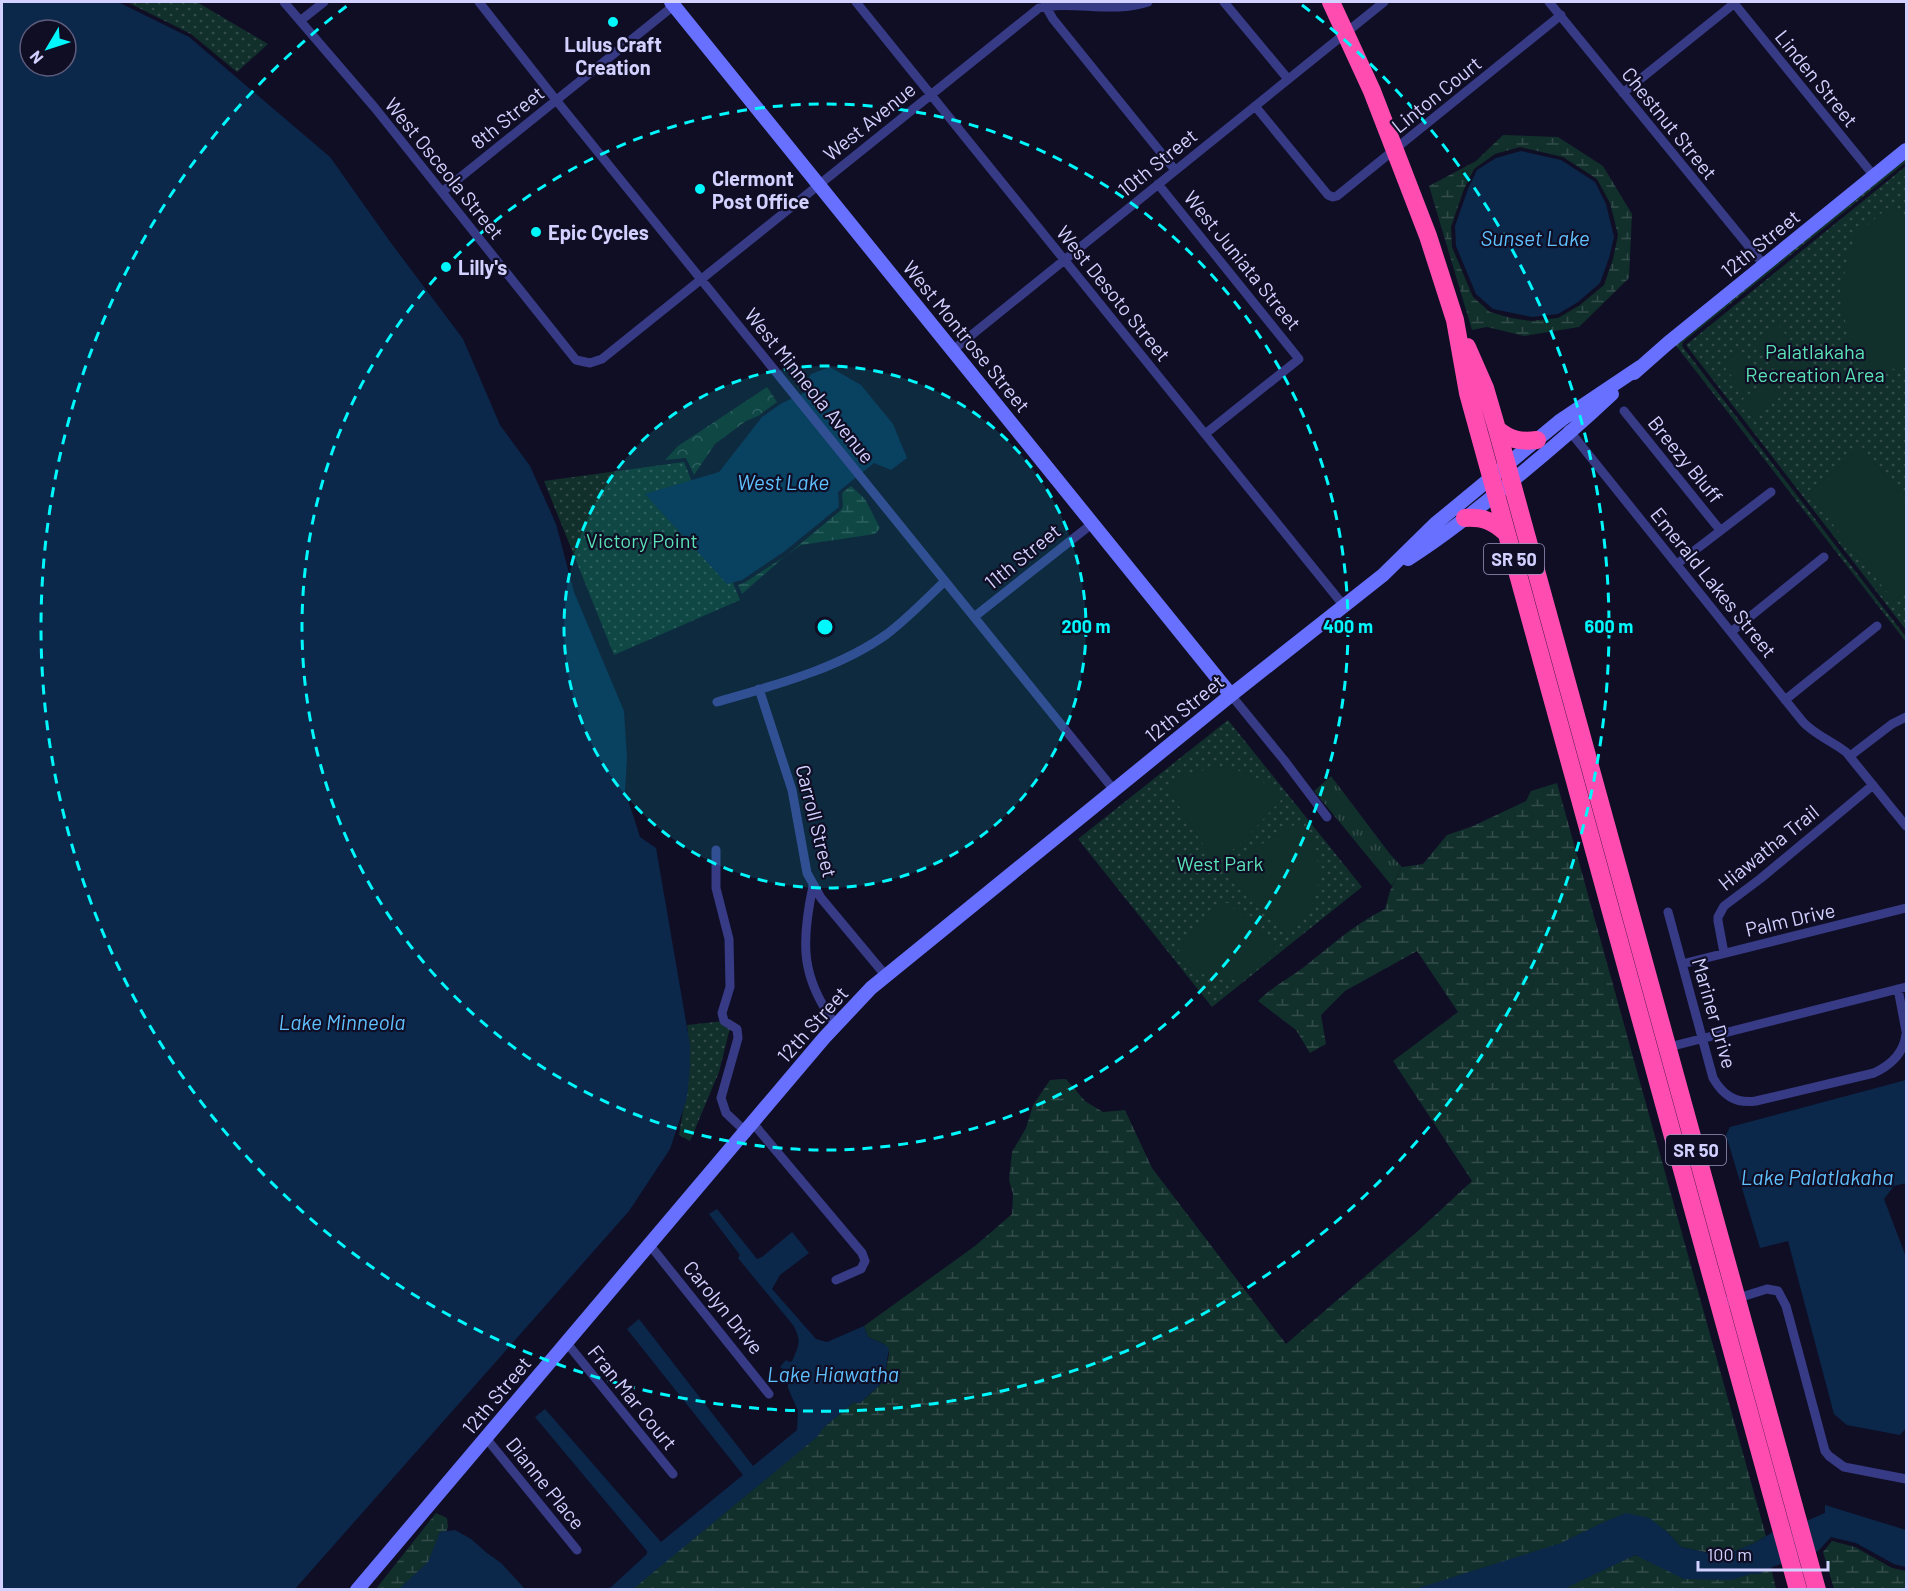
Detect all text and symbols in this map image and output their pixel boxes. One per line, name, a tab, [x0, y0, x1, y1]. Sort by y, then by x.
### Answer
marker: Lulus Craft Creation	[606, 15, 620, 29]
north arrow	[18, 18, 78, 78]
street label: Linden Street	[1771, 25, 1863, 131]
place label: Lulus Craft Creation	[564, 32, 662, 79]
text: N	[25, 48, 47, 68]
street label: Linton Court	[1386, 51, 1486, 137]
street label: Chestnut Street	[1617, 62, 1723, 184]
street label: West Avenue	[818, 77, 920, 165]
street label: 8th Street	[466, 80, 548, 154]
street label: West Osceola Street	[381, 92, 509, 244]
street label: 10th Street	[1113, 123, 1201, 201]
place label: Clermont Post Office	[712, 166, 810, 213]
marker: Clermont Post Office	[693, 182, 707, 196]
street label: West Juniata Street	[1179, 185, 1307, 335]
street label: 12th Street	[1716, 204, 1804, 282]
place label: Epic Cycles	[548, 220, 649, 244]
street label: West Desoto Street	[1052, 220, 1176, 366]
marker: Epic Cycles	[529, 225, 543, 239]
water label: Sunset Lake	[1480, 225, 1590, 250]
place label: Lilly's	[458, 255, 507, 279]
street label: West Montrose Street	[898, 255, 1036, 417]
marker: Lilly's	[439, 260, 453, 274]
street label: West Minneola Avenue	[740, 303, 880, 467]
park label: Palatlakaha Recreation Area	[1745, 339, 1885, 386]
street label: Breezy Bluff	[1644, 411, 1728, 507]
water label: West Lake	[737, 469, 829, 494]
street label: Emerald Lakes Street	[1646, 502, 1782, 662]
street label: 11th Street	[979, 518, 1065, 594]
park label: Victory Point	[586, 528, 698, 552]
road number: SR 50	[1484, 544, 1544, 574]
text: 200 m	[1061, 615, 1111, 637]
text: 400 m	[1323, 615, 1373, 637]
text: 600 m	[1585, 615, 1633, 637]
centre of rings	[815, 617, 835, 637]
street label: 12th Street	[1140, 669, 1228, 747]
street label: Carroll Street	[791, 762, 843, 880]
street label: Hiawatha Trail	[1713, 799, 1823, 895]
park label: West Park	[1176, 851, 1264, 875]
street label: Palm Drive	[1743, 897, 1837, 941]
street label: Mariner Drive	[1688, 955, 1742, 1071]
street label: 12th Street	[772, 981, 852, 1067]
water label: Lake Minneola	[279, 1009, 405, 1034]
road number: SR 50	[1666, 1135, 1726, 1165]
water label: Lake Palatlakaha	[1741, 1164, 1893, 1189]
street label: Carolyn Drive	[679, 1255, 769, 1359]
street label: Fran Mar Court	[583, 1340, 683, 1454]
street label: 12th Street	[456, 1351, 536, 1439]
water label: Lake Hiawatha	[767, 1361, 899, 1386]
street label: Dianne Place	[502, 1432, 590, 1534]
scale bar	[1698, 1534, 1828, 1572]
text: 100 m	[1707, 1543, 1752, 1565]

